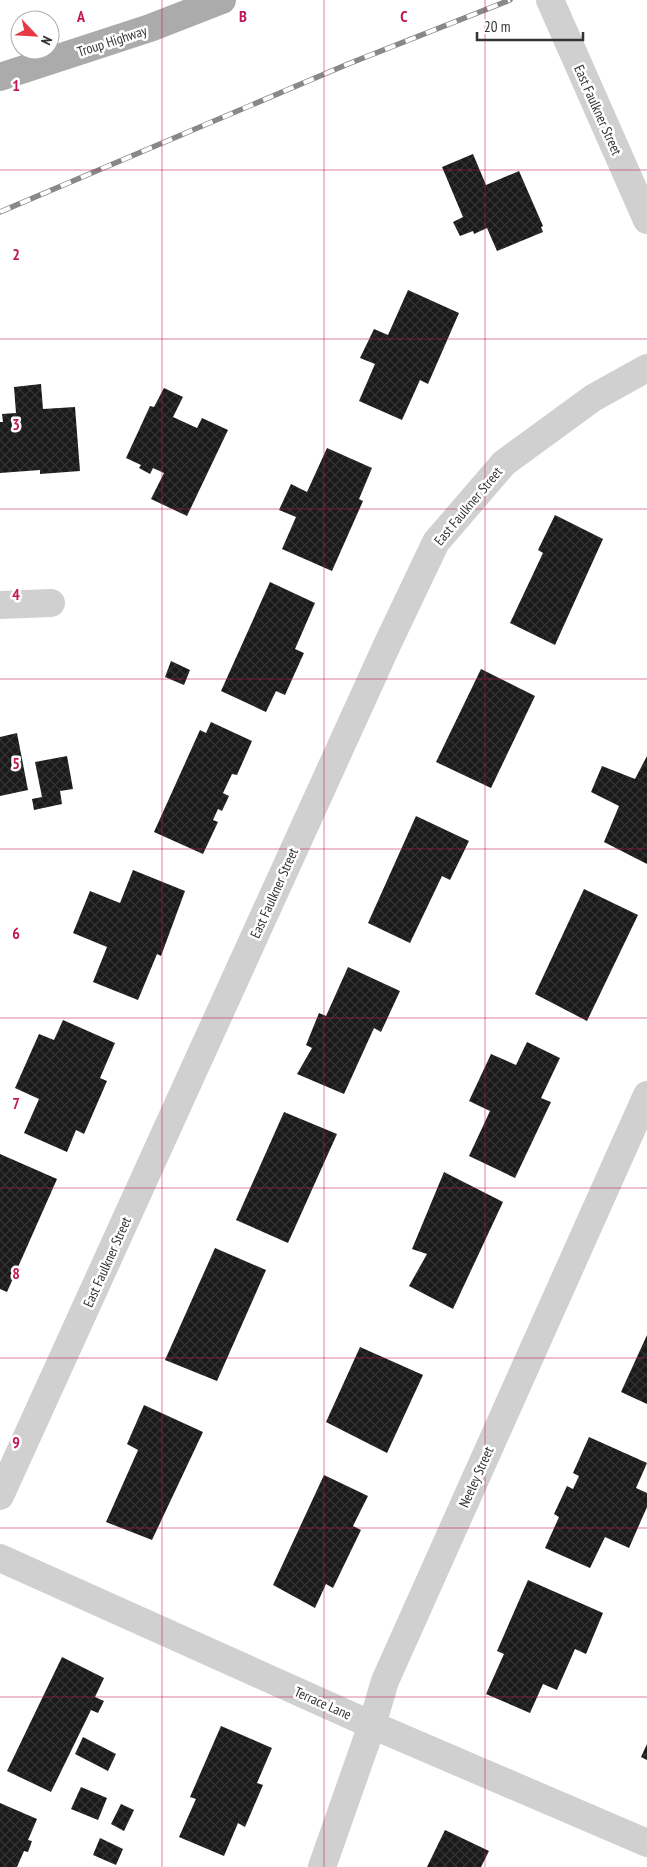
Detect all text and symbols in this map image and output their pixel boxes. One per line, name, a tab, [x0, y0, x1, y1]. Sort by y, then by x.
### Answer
text: A	[76, 6, 86, 26]
text: B	[239, 6, 247, 26]
text: C	[400, 6, 408, 26]
north arrow	[10, 10, 60, 60]
scale bar	[477, 10, 583, 42]
text: 20 m	[484, 17, 510, 36]
street label: Troup Highway	[75, 21, 150, 61]
text: N	[37, 33, 57, 48]
street label: East Faulkner Street	[570, 62, 626, 158]
text: 1	[12, 75, 20, 95]
text: 2	[12, 244, 20, 264]
text: 3	[12, 414, 20, 434]
street label: East Faulkner Street	[430, 463, 506, 549]
text: 4	[12, 584, 20, 604]
text: 5	[12, 753, 20, 773]
street label: East Faulkner Street	[246, 845, 302, 941]
text: 6	[12, 923, 20, 943]
text: 7	[12, 1093, 20, 1113]
street label: East Faulkner Street	[79, 1214, 135, 1310]
text: 8	[12, 1263, 20, 1283]
text: 9	[12, 1432, 20, 1452]
street label: Neeley Street	[455, 1444, 497, 1510]
street label: Terrace Lane	[292, 1682, 354, 1724]

